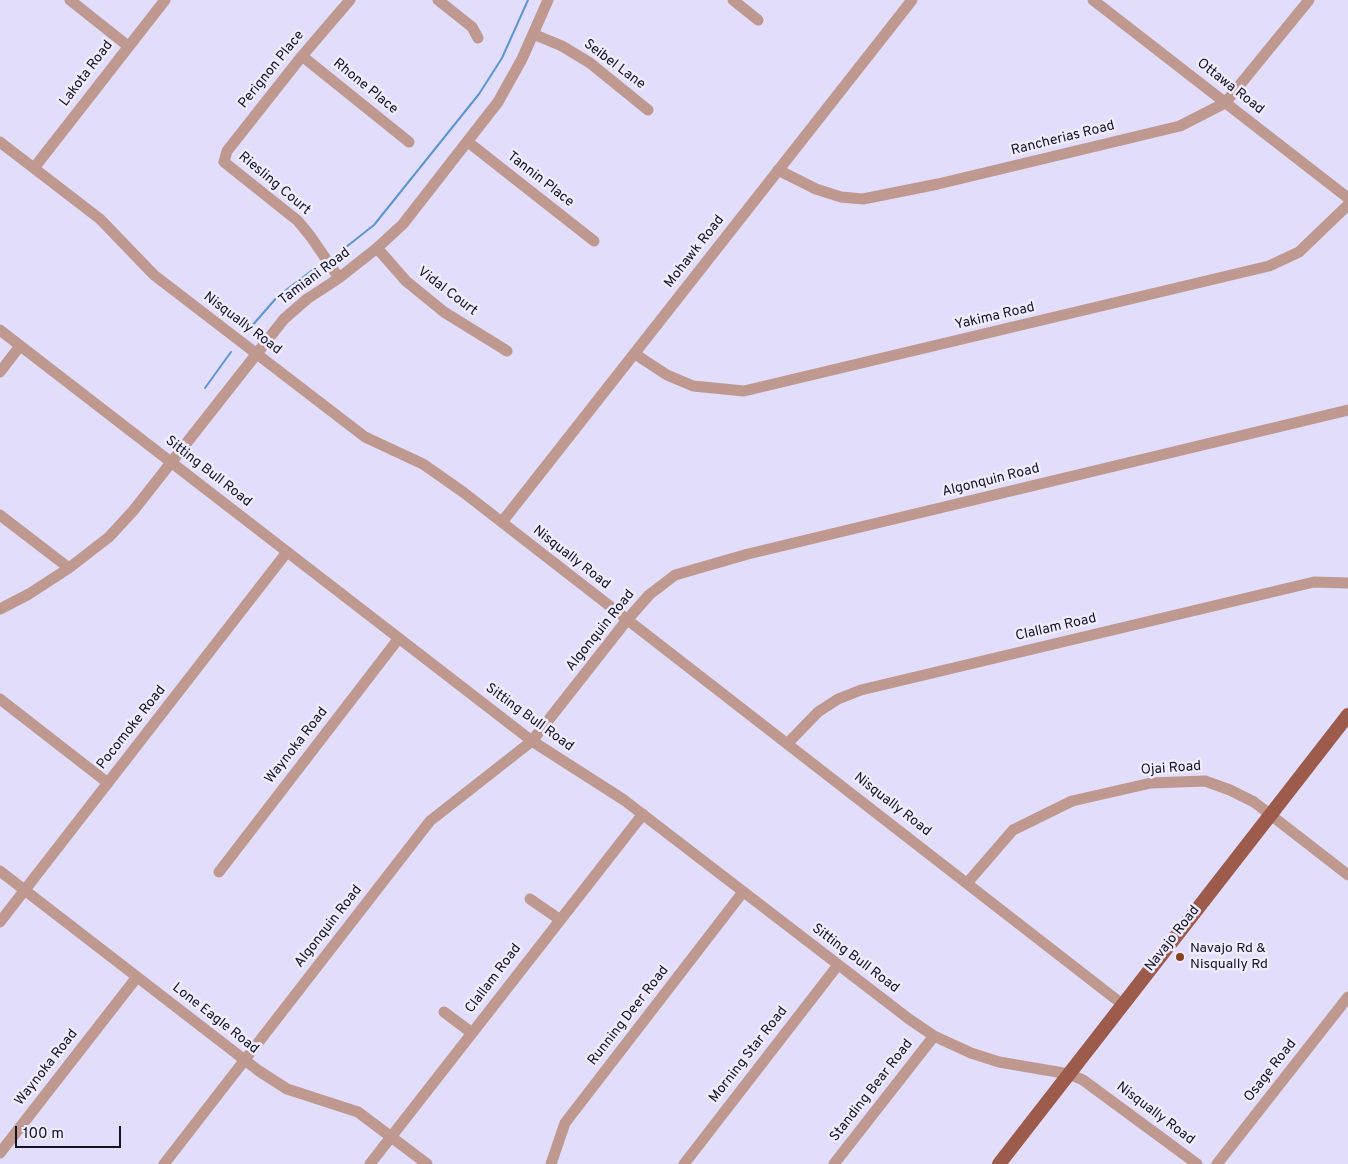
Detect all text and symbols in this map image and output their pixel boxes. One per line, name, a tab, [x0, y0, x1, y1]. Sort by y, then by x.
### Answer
street label: Perignon Place	[236, 28, 308, 112]
street label: Seibel Lane	[580, 36, 648, 94]
street label: Lakota Road	[57, 38, 117, 110]
street label: Rhone Place	[329, 56, 401, 118]
street label: Ottawa Road	[1193, 56, 1267, 118]
street label: Rancherias Road	[1009, 118, 1117, 160]
street label: Riesling Court	[234, 149, 314, 219]
street label: Tannin Place	[503, 149, 577, 211]
street label: Mohawk Road	[661, 212, 729, 292]
street label: Tamiani Road	[276, 245, 354, 309]
street label: Vidal Court	[414, 264, 480, 320]
street label: Nisqually Road	[200, 289, 284, 359]
street label: Yakima Road	[953, 300, 1037, 334]
street label: Sitting Bull Road	[161, 433, 255, 511]
street label: Algonquin Road	[941, 461, 1041, 501]
street label: Nisqually Road	[529, 523, 613, 593]
street label: Algonquin Road	[563, 587, 639, 675]
street label: Clallam Road	[1014, 611, 1098, 645]
street label: Sitting Bull Road	[482, 680, 576, 756]
street label: Pocomoke Road	[94, 683, 170, 773]
street label: Waynoka Road	[262, 704, 332, 788]
street label: Ojai Road	[1140, 759, 1202, 779]
street label: Nisqually Road	[850, 770, 934, 840]
street label: Algonquin Road	[292, 883, 366, 971]
street label: Navajo Road	[1142, 903, 1204, 975]
street label: Sitting Bull Road	[808, 921, 902, 997]
street label: Clallam Road	[462, 941, 526, 1017]
place label: Navajo Rd & Nisqually Rd	[1190, 941, 1268, 974]
marker: Navajo Rd & Nisqually Rd	[1174, 951, 1186, 963]
street label: Running Deer Road	[585, 963, 673, 1069]
street label: Lone Eagle Road	[168, 980, 262, 1058]
street label: Morning Star Road	[706, 1004, 792, 1106]
street label: Waynoka Road	[12, 1026, 82, 1110]
street label: Osage Road	[1241, 1036, 1301, 1106]
street label: Standing Bear Road	[827, 1037, 917, 1145]
street label: Nisqually Road	[1113, 1079, 1197, 1149]
scale bar	[18, 1116, 124, 1148]
text: 100 m	[23, 1125, 64, 1144]

